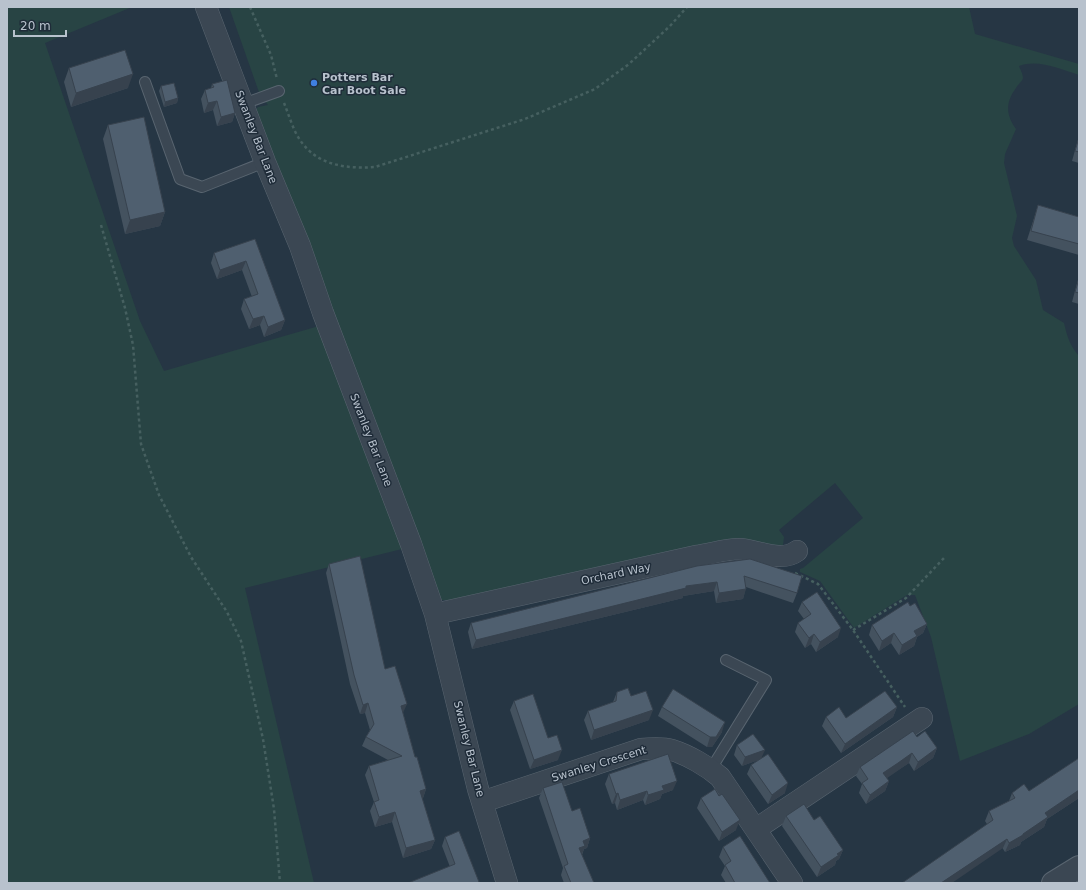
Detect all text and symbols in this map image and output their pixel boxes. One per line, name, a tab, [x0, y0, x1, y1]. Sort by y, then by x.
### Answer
scale bar	[14, 12, 66, 38]
text: 20 m	[20, 19, 51, 33]
place label: Potters Bar Car Boot Sale	[322, 71, 406, 97]
marker: Potters Bar Car Boot Sale	[309, 78, 319, 88]
street label: Swanley Bar Lane	[232, 89, 280, 185]
street label: Swanley Bar Lane	[347, 392, 395, 488]
street label: Orchard Way	[580, 560, 653, 588]
street label: Swanley Bar Lane	[451, 700, 487, 799]
street label: Swanley Crescent	[550, 743, 648, 785]

